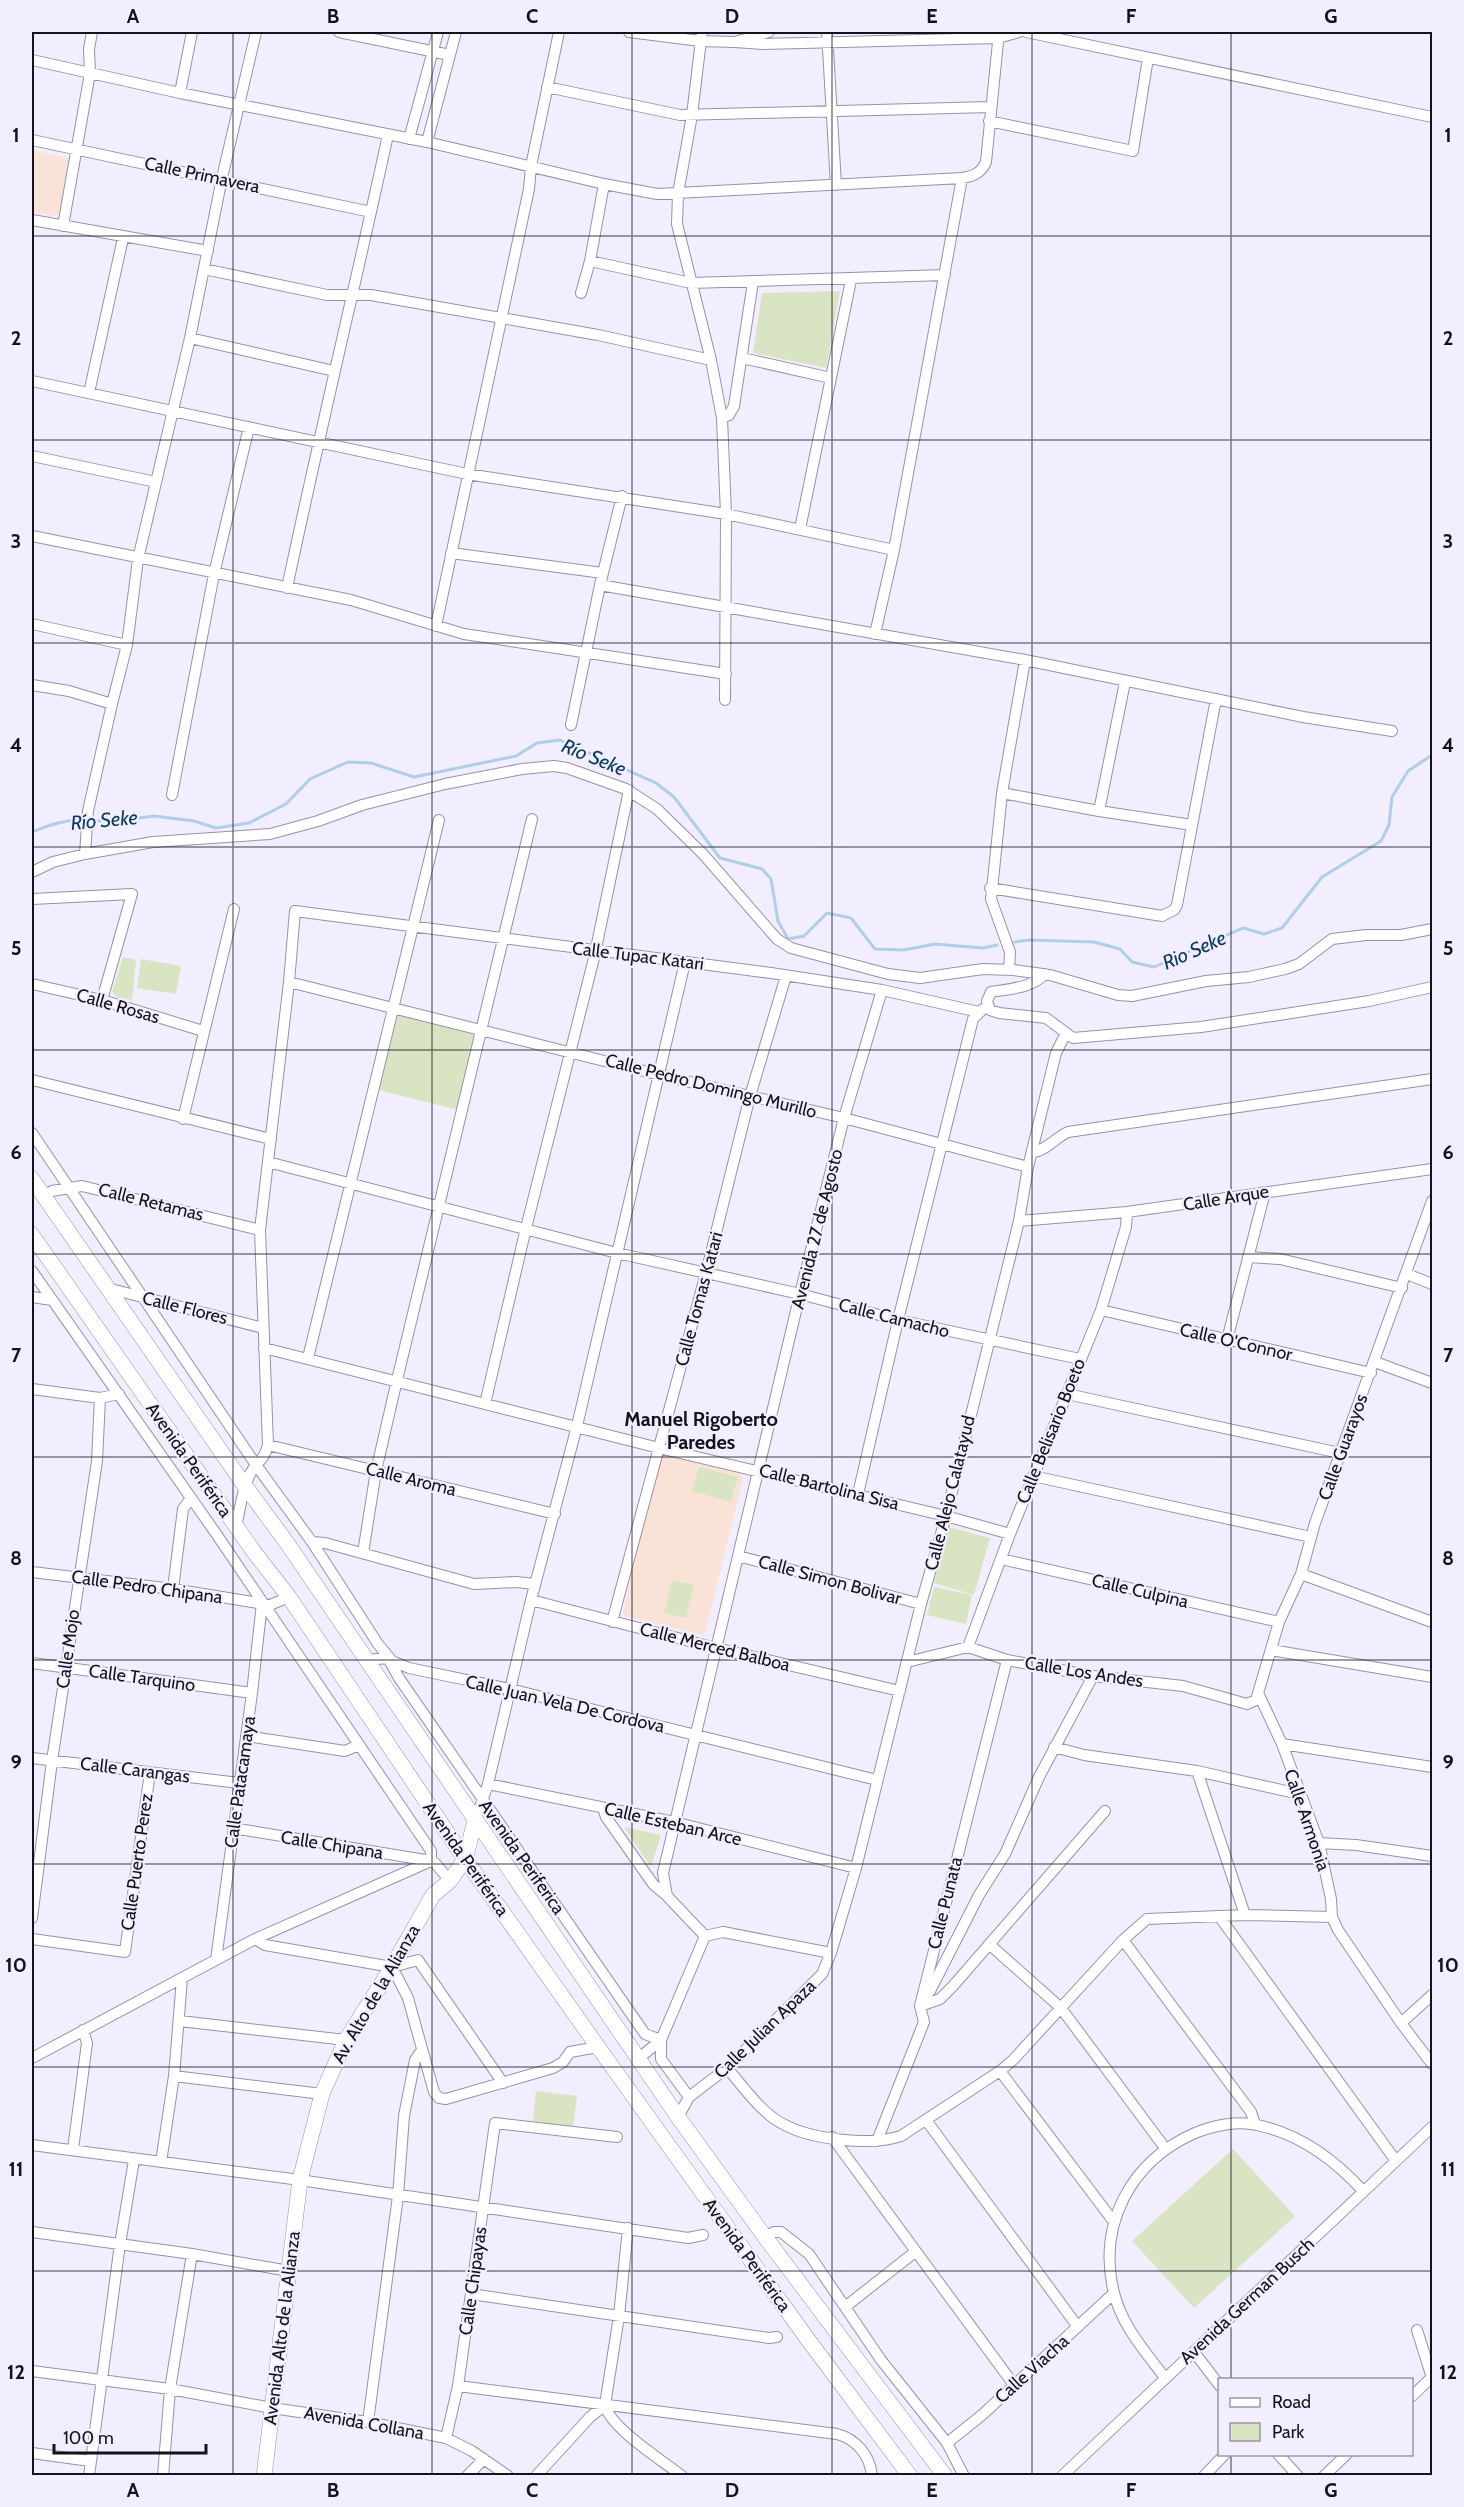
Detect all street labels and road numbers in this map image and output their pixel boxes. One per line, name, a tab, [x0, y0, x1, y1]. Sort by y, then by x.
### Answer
street label: Calle Primavera	[142, 152, 262, 198]
street label: Calle Tupac Katari	[571, 937, 705, 975]
street label: Calle Rosas	[74, 984, 162, 1028]
street label: Calle Pedro Domingo Murillo	[603, 1049, 819, 1123]
street label: Avenida 27 de Agosto	[787, 1147, 848, 1311]
street label: Calle Retamas	[96, 1178, 206, 1226]
street label: Calle Arque	[1181, 1180, 1271, 1216]
street label: Calle Tomas Katari	[670, 1229, 728, 1369]
street label: Calle Flores	[140, 1287, 230, 1329]
street label: Calle Camacho	[836, 1294, 952, 1342]
street label: Calle O'Connor	[1178, 1318, 1295, 1366]
street label: Calle Belisario Boeto	[1012, 1355, 1090, 1507]
street label: Calle Guarayos	[1314, 1391, 1372, 1503]
street label: Avenida Periférica	[141, 1398, 237, 1522]
street label: Calle Alejo Calatayud	[920, 1413, 980, 1573]
street label: Calle Aroma	[364, 1457, 459, 1501]
street label: Calle Bartolina Sisa	[757, 1459, 902, 1515]
street label: Calle Simon Bolivar	[756, 1550, 904, 1610]
street label: Calle Pedro Chipana	[70, 1566, 224, 1609]
street label: Calle Culpina	[1090, 1569, 1191, 1613]
street label: Calle Mojo	[52, 1608, 84, 1690]
street label: Calle Merced Balboa	[638, 1618, 793, 1676]
street label: Calle Los Andes	[1023, 1652, 1145, 1692]
street label: Calle Tarquino	[87, 1660, 197, 1696]
street label: Calle Juan Vela De Cordova	[463, 1670, 667, 1738]
street label: Calle Patacamaya	[220, 1714, 260, 1849]
street label: Calle Carangas	[79, 1752, 191, 1788]
street label: Calle Armonia	[1279, 1766, 1335, 1874]
street label: Calle Puerto Perez	[116, 1791, 158, 1932]
street label: Avenida Periferica	[474, 1795, 570, 1919]
street label: Avenida Periférica	[418, 1797, 514, 1921]
street label: Calle Esteban Arce	[602, 1797, 744, 1851]
street label: Calle Chipana	[279, 1826, 385, 1864]
street label: Calle Punata	[923, 1854, 967, 1951]
street label: Av. Alto de la Alianza	[327, 1920, 425, 2067]
street label: Calle Julian Apaza	[710, 1975, 821, 2083]
street label: Avenida Periférica	[698, 2194, 796, 2316]
street label: Calle Chipayas	[454, 2225, 492, 2337]
street label: Avenida Alto de la Alianza	[259, 2230, 305, 2426]
street label: Avenida German Busch	[1175, 2233, 1319, 2369]
street label: Calle Viacha	[990, 2330, 1074, 2408]
street label: Avenida Collana	[302, 2402, 426, 2444]

